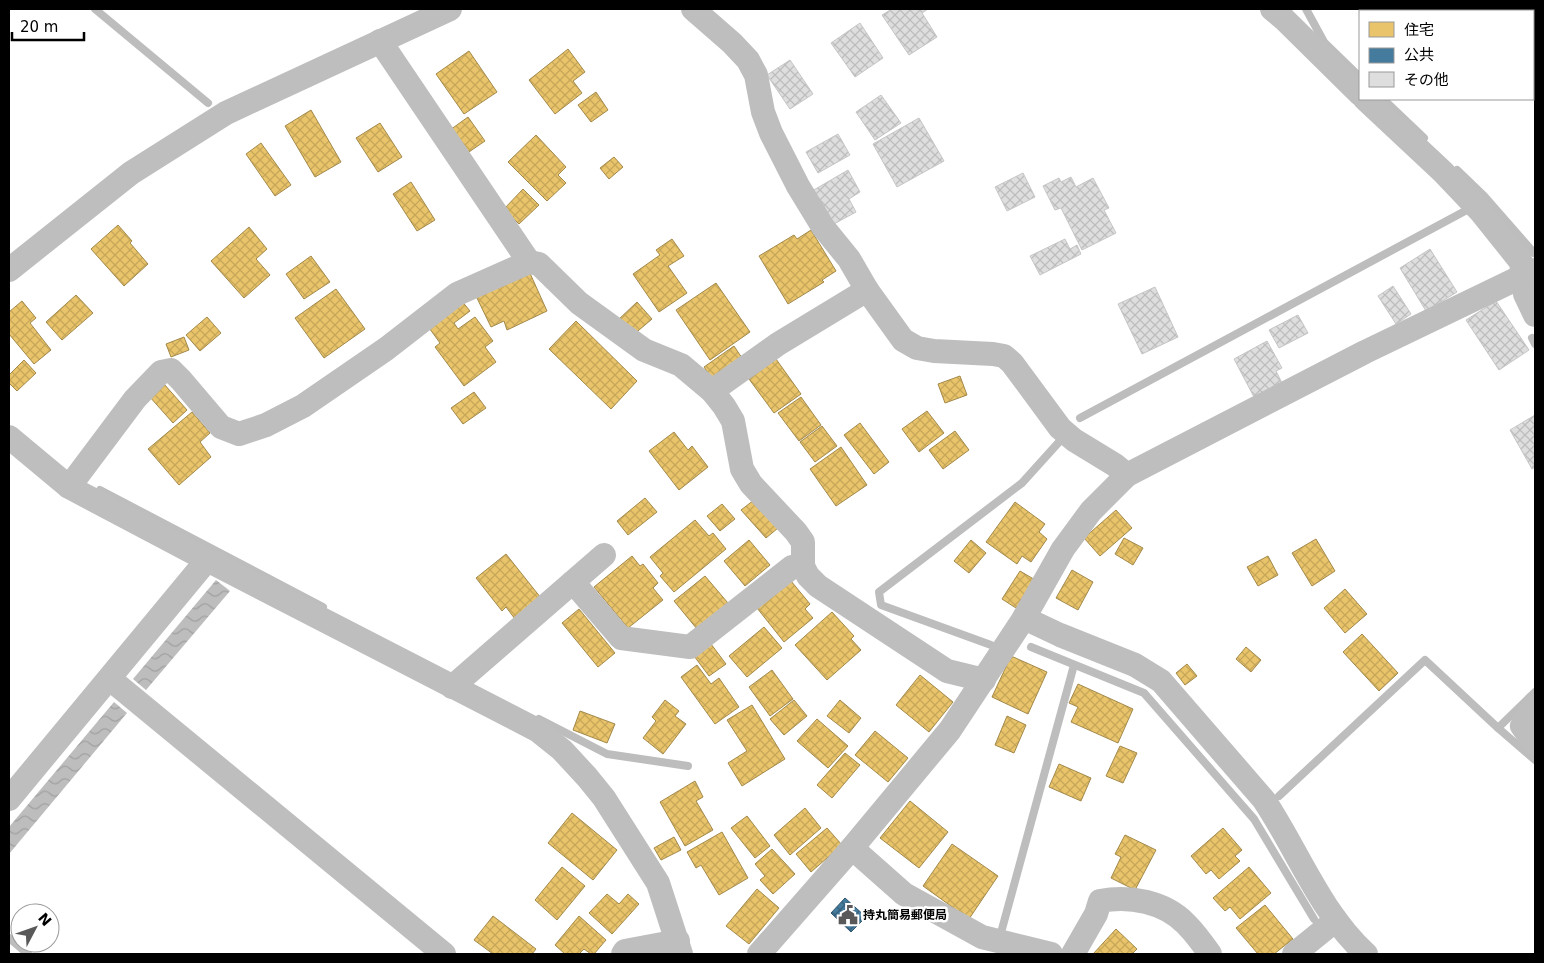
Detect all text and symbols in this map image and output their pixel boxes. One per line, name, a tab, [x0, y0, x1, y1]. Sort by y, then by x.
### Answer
scale bar	[12, 10, 85, 42]
legend	[1359, 10, 1534, 100]
text: 20 m	[20, 18, 58, 36]
text: 住宅	[1404, 21, 1434, 39]
text: 公共	[1404, 46, 1434, 64]
text: その他	[1404, 71, 1449, 89]
north arrow	[10, 903, 60, 953]
public building icon: 持丸簡易郵便局	[837, 904, 859, 926]
place label: 持丸簡易郵便局	[863, 908, 947, 922]
text: N	[35, 910, 55, 929]

